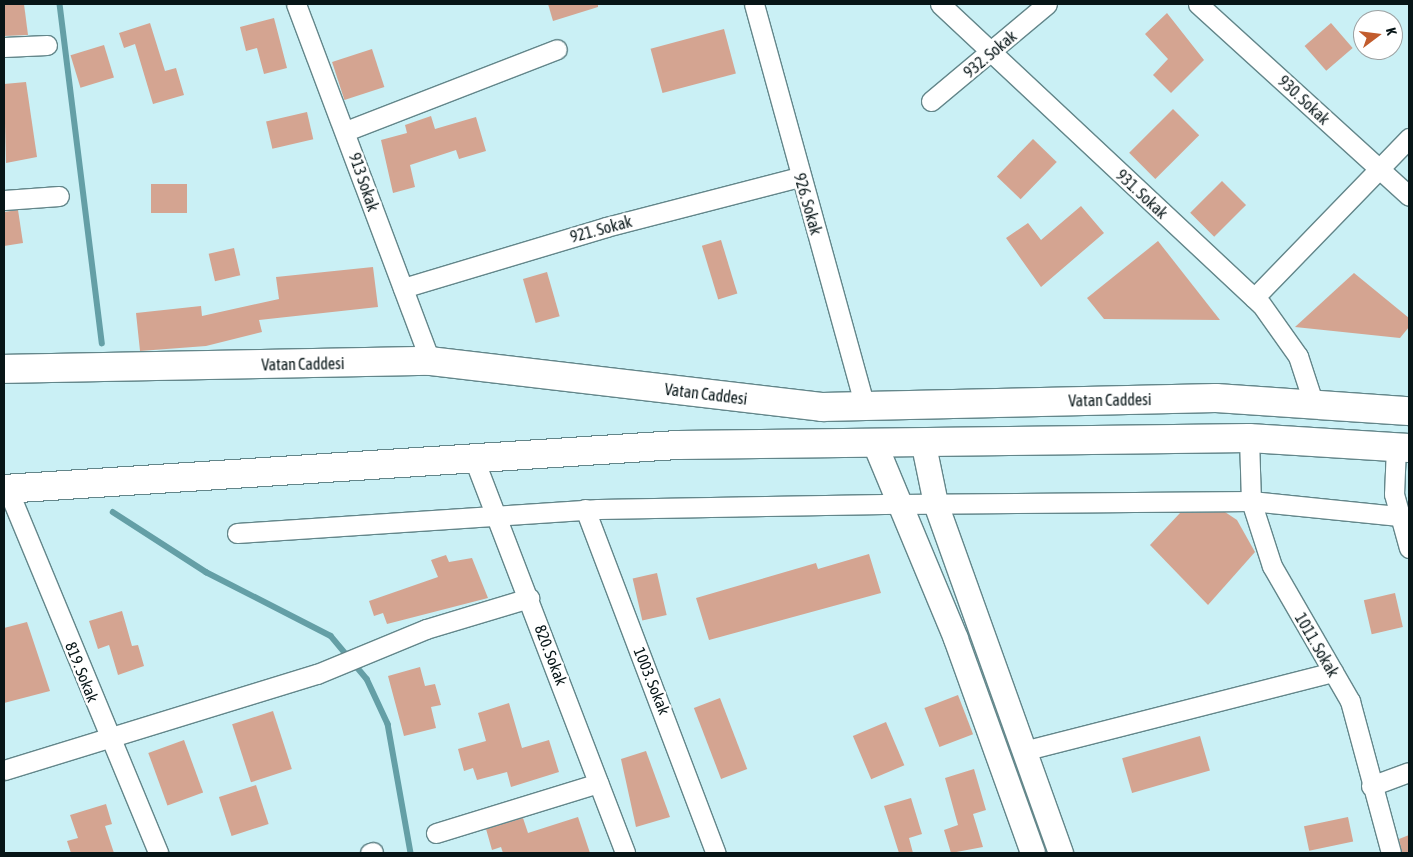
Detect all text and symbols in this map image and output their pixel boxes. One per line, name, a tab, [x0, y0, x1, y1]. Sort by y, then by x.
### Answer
north arrow	[1353, 10, 1403, 60]
street label: 932. Sokak	[960, 26, 1020, 82]
text: K	[1383, 26, 1400, 37]
street label: 930. Sokak	[1274, 71, 1334, 129]
street label: 913 Sokak	[345, 150, 383, 214]
street label: 931. Sokak	[1112, 165, 1172, 223]
street label: 926. Sokak	[790, 171, 826, 237]
street label: 921. Sokak	[568, 212, 634, 246]
street label: Vatan Caddesi	[261, 354, 345, 374]
street label: Vatan Caddesi	[664, 379, 748, 409]
street label: Vatan Caddesi	[1068, 390, 1152, 410]
street label: 1011. Sokak	[1291, 610, 1343, 680]
street label: 820. Sokak	[531, 622, 571, 688]
street label: 819. Sokak	[61, 639, 103, 705]
street label: 1003. Sokak	[630, 645, 674, 717]

